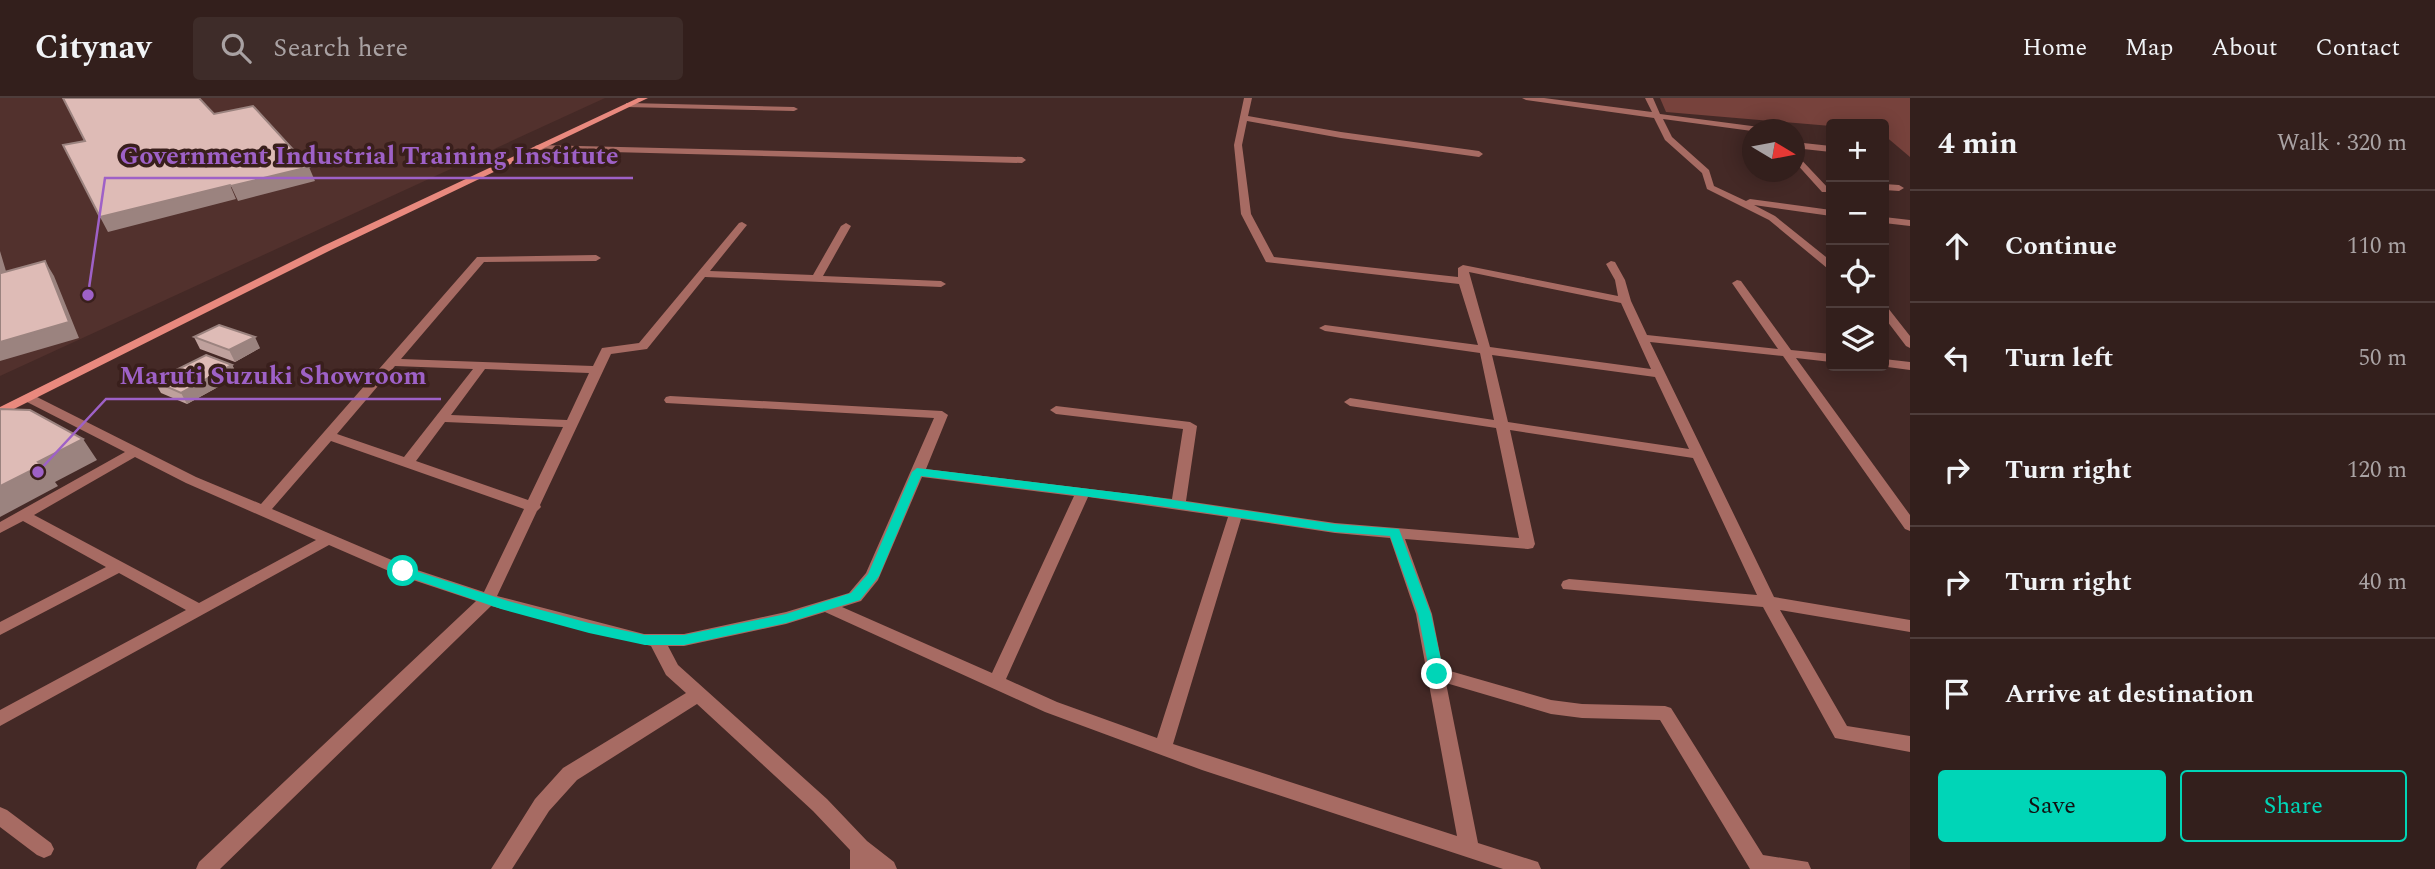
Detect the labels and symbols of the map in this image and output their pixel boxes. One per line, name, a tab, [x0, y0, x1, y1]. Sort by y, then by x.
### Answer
north arrow	[1742, 119, 1805, 182]
callout: Government Industrial Training Institute	[105, 131, 633, 178]
text: Government Industrial Training Institute	[119, 136, 619, 176]
callout: Maruti Suzuki Showroom	[106, 352, 441, 399]
text: Maruti Suzuki Showroom	[119, 356, 427, 396]
route start	[387, 555, 418, 586]
route end	[1421, 658, 1452, 689]

